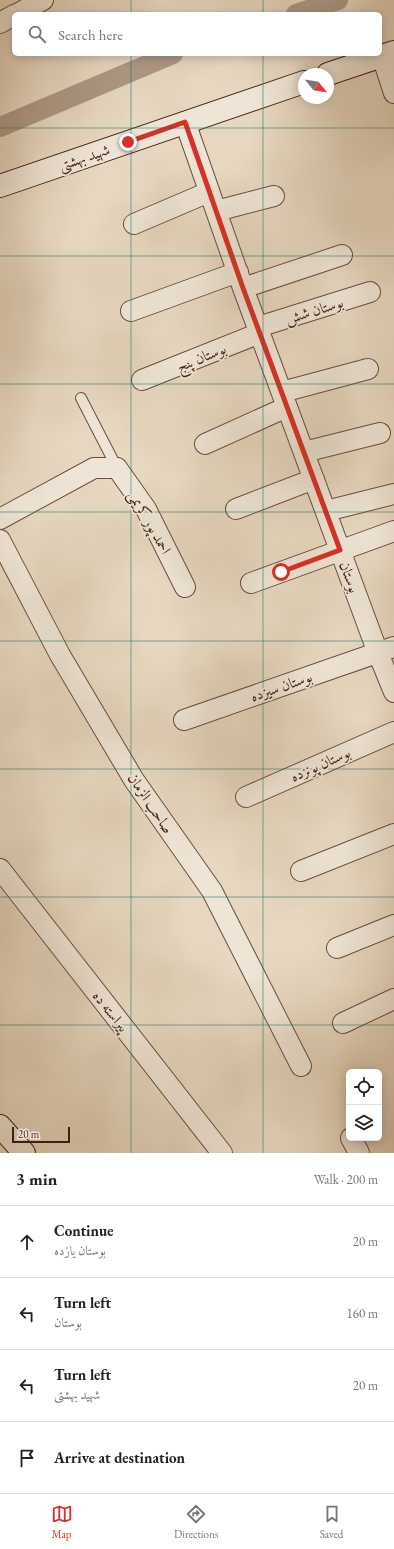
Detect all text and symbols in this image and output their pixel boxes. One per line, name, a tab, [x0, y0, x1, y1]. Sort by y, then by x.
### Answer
search box	[12, 12, 382, 56]
icon: search	[26, 23, 48, 45]
text: Search here	[58, 25, 123, 44]
north arrow	[298, 68, 334, 104]
route end	[119, 133, 137, 151]
street label: شهید بهشتی	[56, 139, 113, 177]
street label: بوستان شش	[283, 292, 346, 329]
street label: بوستان پنج	[173, 338, 231, 380]
street label: احمد پور کریمی	[122, 487, 176, 558]
street label: بوستان	[336, 559, 364, 596]
route start	[272, 563, 290, 581]
street label: بوستان سیزده	[248, 667, 315, 705]
street label: بوستان پونزده	[287, 742, 354, 787]
street label: صاحب الزمان	[123, 769, 178, 837]
street label: پیراسته ده	[87, 986, 134, 1038]
map controls	[346, 1069, 382, 1141]
button: locate	[346, 1069, 382, 1105]
button: layers	[346, 1105, 382, 1141]
scale bar	[12, 1125, 70, 1144]
text: 20 m	[18, 1127, 39, 1141]
text: 3 min	[16, 1168, 57, 1190]
text: Walk · 200 m	[314, 1171, 378, 1188]
text: Continue	[54, 1221, 114, 1240]
icon: ahead	[16, 1231, 38, 1253]
text: 20 m	[353, 1233, 378, 1250]
text: بوستان یازده	[54, 1242, 106, 1259]
text: Turn left	[54, 1293, 111, 1312]
icon: left	[16, 1303, 38, 1325]
text: 160 m	[347, 1305, 378, 1322]
text: بوستان	[54, 1314, 82, 1331]
text: Turn left	[54, 1365, 111, 1384]
icon: left	[16, 1375, 38, 1397]
text: 20 m	[353, 1377, 378, 1394]
text: شهید بهشتی	[54, 1386, 100, 1403]
icon: arrive	[16, 1447, 38, 1469]
text: Arrive at destination	[54, 1448, 185, 1467]
tab: Map	[51, 1503, 73, 1541]
tab: Directions	[174, 1503, 218, 1541]
tab: Saved	[320, 1503, 343, 1541]

